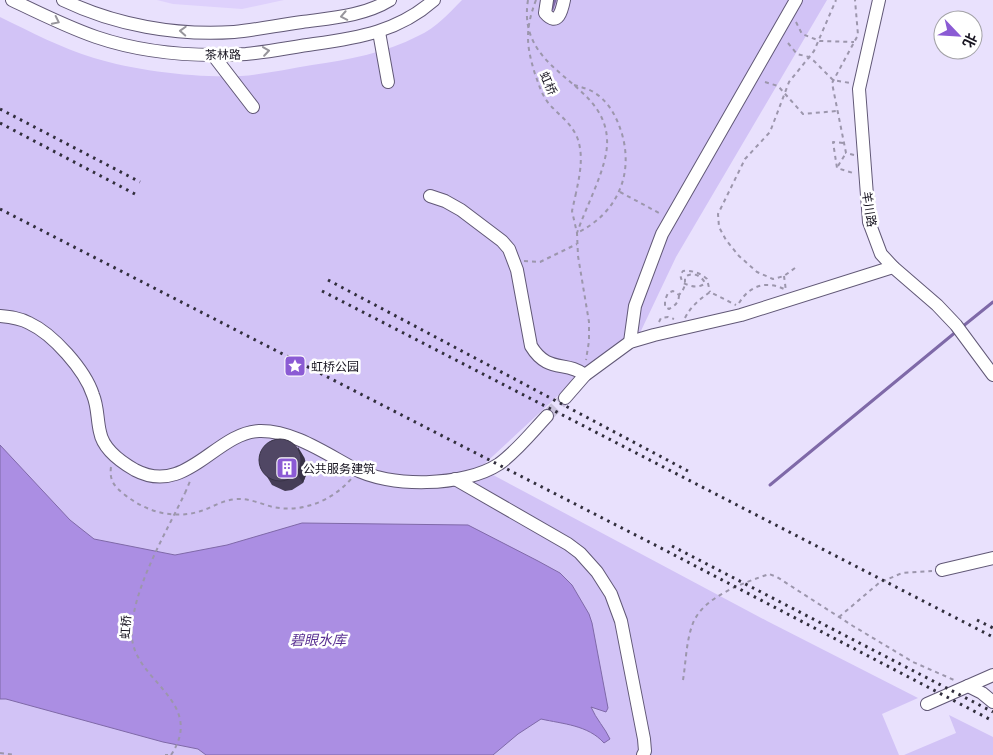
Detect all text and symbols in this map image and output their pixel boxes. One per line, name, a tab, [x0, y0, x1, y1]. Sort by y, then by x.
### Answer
one-way arrow	[340, 10, 349, 21]
north arrow	[933, 10, 983, 60]
one-way arrow	[51, 15, 60, 25]
one-way arrow	[178, 25, 186, 36]
text: 北	[960, 31, 981, 51]
one-way arrow	[262, 46, 270, 57]
street label: 茶林路	[205, 47, 241, 61]
street label: 虹桥	[538, 69, 560, 97]
street label: 羊川路	[860, 190, 880, 228]
place icon: 虹桥公园	[283, 354, 307, 378]
place label: 虹桥公园	[311, 359, 359, 373]
building icon: 公共服务建筑	[275, 456, 299, 480]
place label: 公共服务建筑	[303, 461, 375, 475]
street label: 虹桥	[117, 615, 133, 639]
water label: 碧眼水库	[290, 631, 348, 648]

